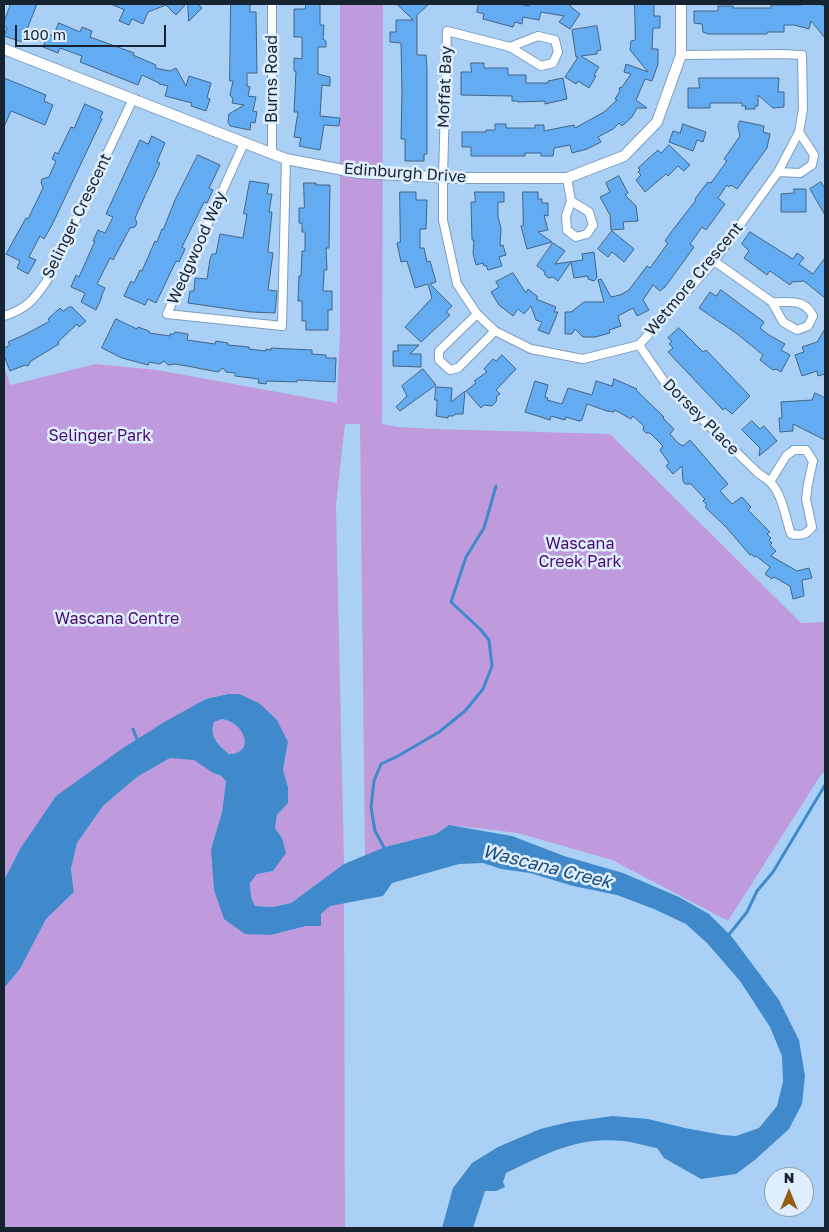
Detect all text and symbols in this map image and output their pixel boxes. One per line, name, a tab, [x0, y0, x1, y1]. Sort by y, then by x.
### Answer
scale bar	[18, 15, 169, 47]
text: 100 m	[23, 25, 66, 43]
street label: Burns Road	[262, 35, 282, 123]
street label: Moffat Bay	[434, 45, 456, 129]
street label: Selinger Crescent	[38, 150, 116, 282]
street label: Edinburgh Drive	[343, 159, 467, 187]
street label: Wedgwood Way	[163, 188, 231, 308]
street label: Wetmore Crescent	[641, 218, 747, 340]
street label: Dorsey Place	[659, 375, 743, 459]
park label: Selinger Park	[49, 426, 151, 446]
park label: Wascana Creek Park	[538, 534, 622, 572]
park label: Wascana Centre	[55, 609, 179, 629]
water label: Wascana Creek	[480, 841, 614, 893]
north arrow	[764, 1167, 814, 1217]
text: N	[784, 1169, 794, 1186]

